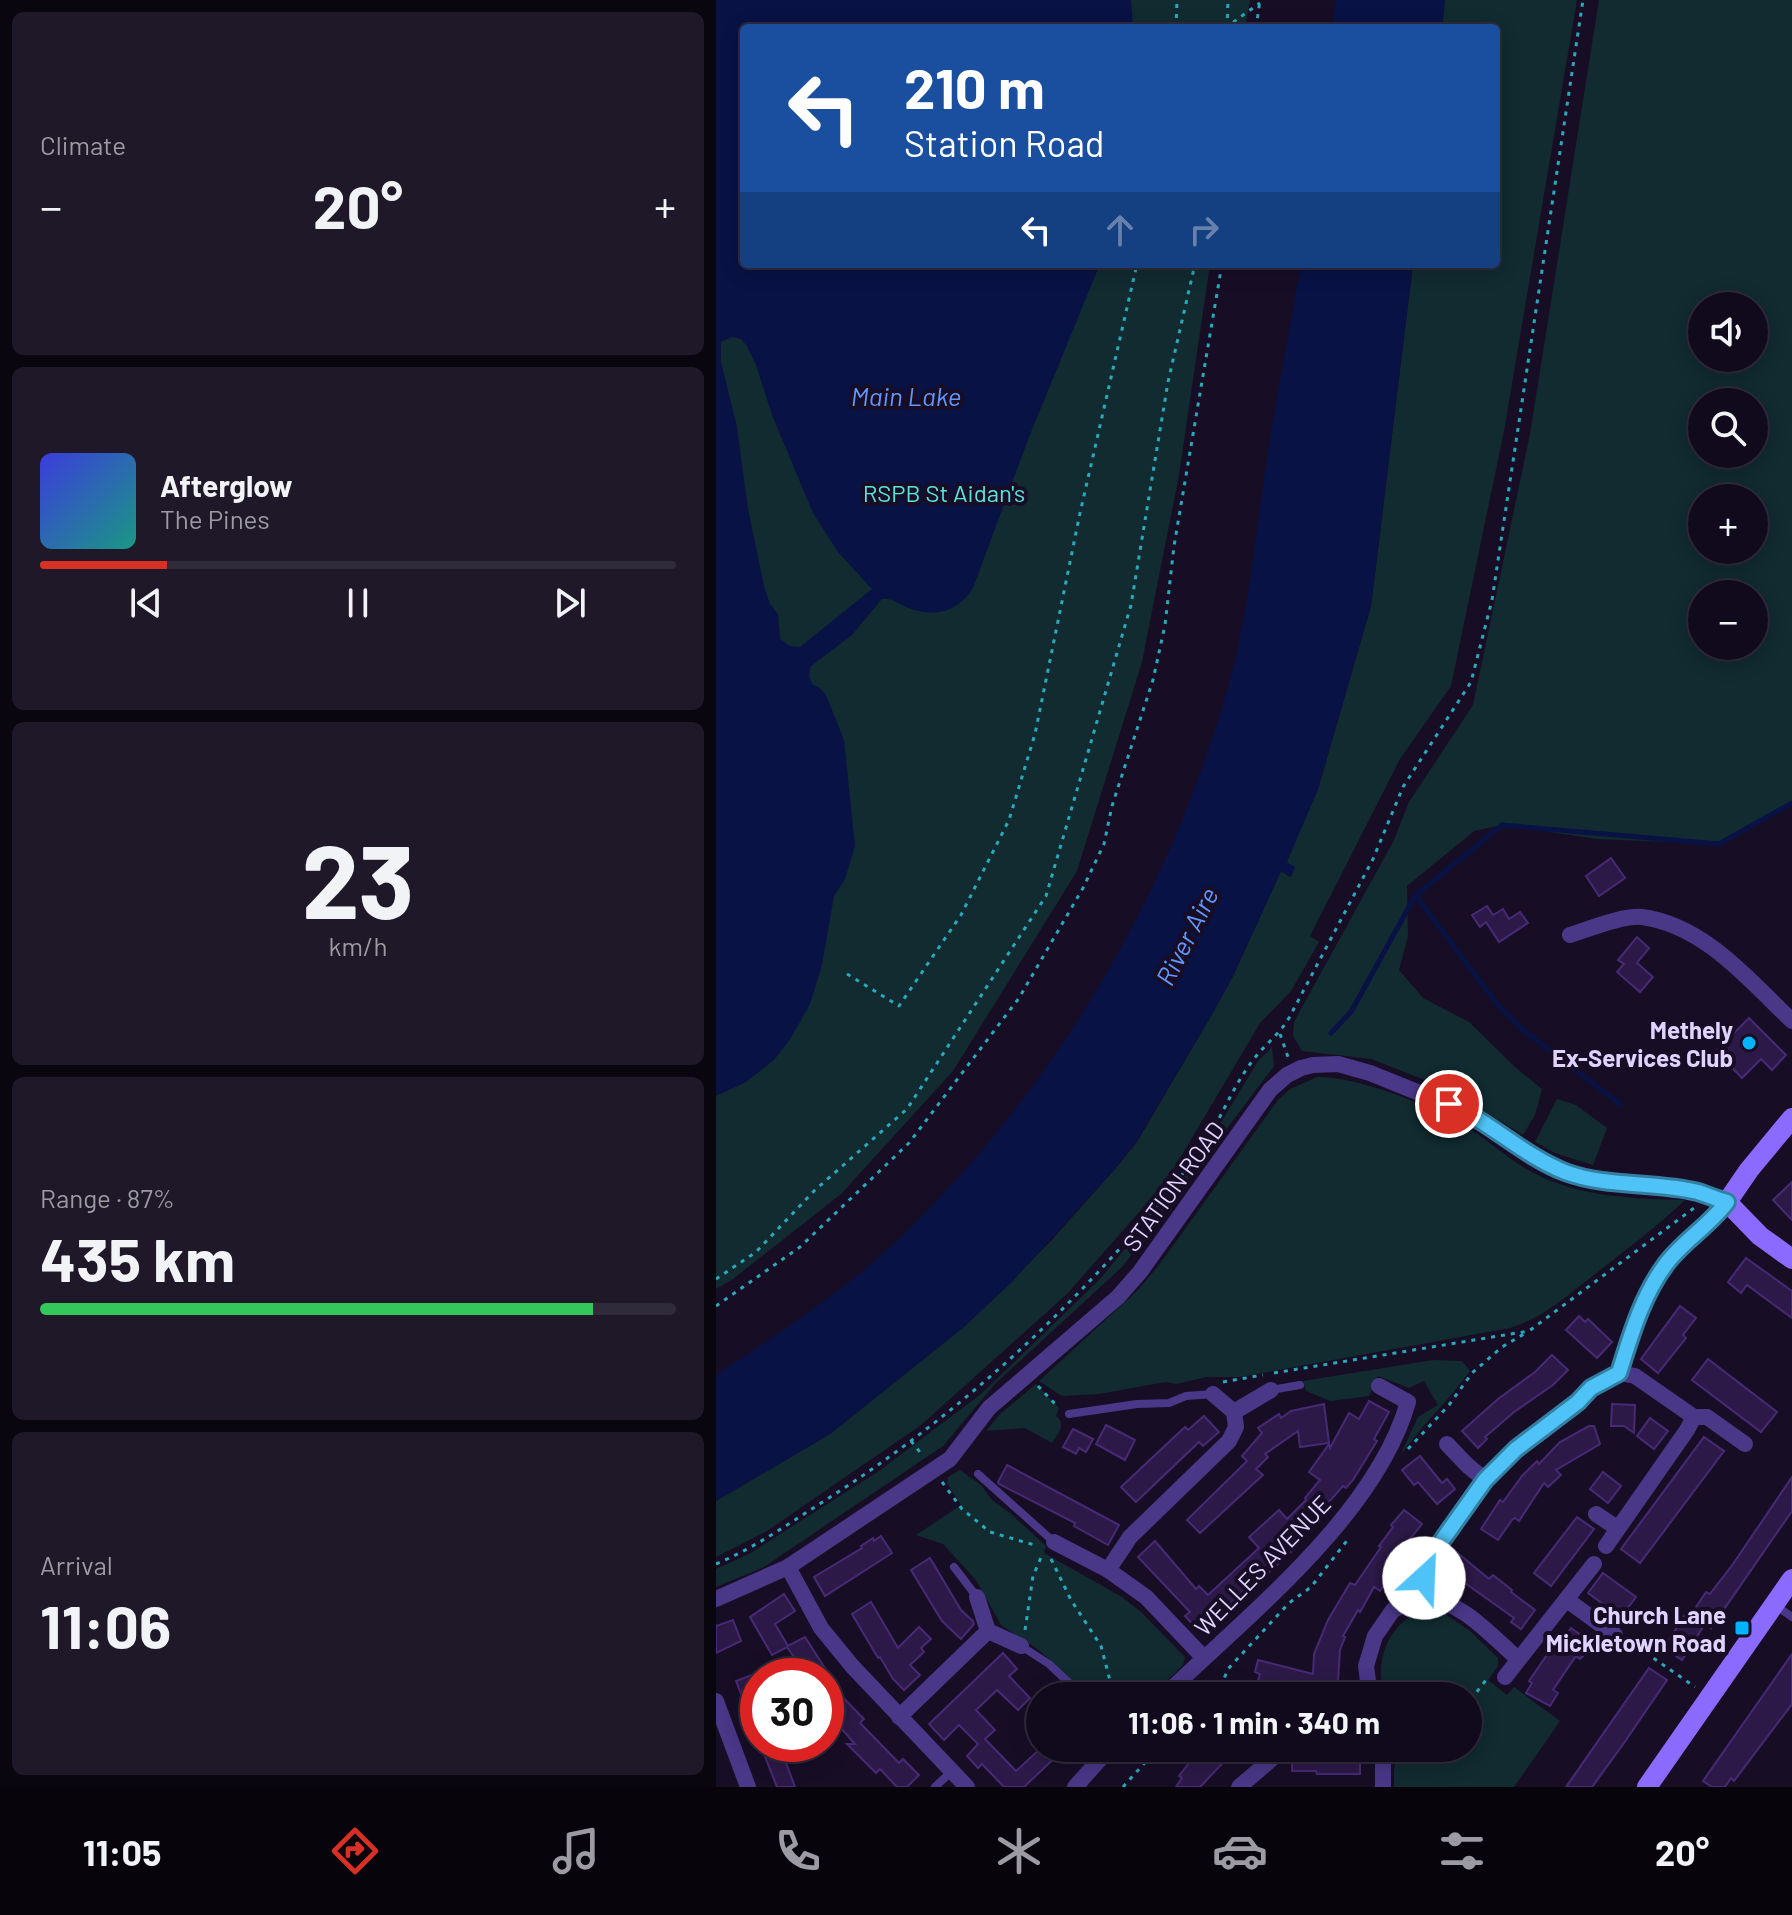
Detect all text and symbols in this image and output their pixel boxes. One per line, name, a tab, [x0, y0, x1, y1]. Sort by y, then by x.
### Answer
text: 210 m	[904, 53, 1045, 120]
icon: left	[772, 56, 876, 160]
text: Station Road	[904, 121, 1104, 164]
text: Climate	[40, 129, 126, 160]
text: 20°	[313, 169, 403, 241]
text: −	[40, 179, 62, 232]
text: +	[654, 179, 676, 232]
icon: left	[1014, 208, 1058, 252]
icon: ahead	[1098, 208, 1142, 252]
icon: right	[1182, 208, 1226, 252]
map controls	[1688, 292, 1768, 660]
button: sound	[1688, 292, 1768, 372]
water label: Main Lake	[851, 380, 961, 411]
button: search	[1688, 388, 1768, 468]
text: Afterglow	[160, 467, 293, 503]
park label: RSPB St Aidan's	[863, 478, 1025, 507]
button: +	[1688, 484, 1768, 564]
text: The Pines	[160, 503, 270, 534]
button: −	[1688, 580, 1768, 660]
icon: previous	[124, 581, 168, 625]
icon: pause	[336, 581, 380, 625]
icon: next	[548, 581, 592, 625]
text: 23	[302, 815, 414, 940]
water label: River Aire	[1148, 882, 1224, 990]
text: km/h	[329, 930, 387, 961]
place label: Methely Ex-Services Club	[1552, 1015, 1733, 1072]
marker: Methely Ex-Services Club	[1740, 1034, 1758, 1052]
pin	[1415, 1070, 1483, 1138]
icon: arrive	[1427, 1082, 1471, 1126]
street label: STATION ROAD	[1116, 1115, 1230, 1257]
text: Range · 87%	[40, 1182, 175, 1213]
text: 435 km	[40, 1222, 235, 1294]
street label: WELLES AVENUE	[1188, 1489, 1336, 1641]
position arrow	[1382, 1536, 1466, 1620]
text: Arrival	[40, 1549, 113, 1580]
text: 11:06	[40, 1589, 171, 1661]
place label: Church Lane Mickletown Road	[1546, 1600, 1726, 1657]
marker: Church Lane Mickletown Road	[1733, 1619, 1751, 1637]
speed limit sign: 30	[740, 1658, 844, 1762]
text: 11:06 · 1 min · 340 m	[1128, 1704, 1380, 1740]
icon: directions	[327, 1823, 383, 1879]
icon: music	[548, 1823, 604, 1879]
icon: phone	[770, 1823, 826, 1879]
icon: climate	[991, 1823, 1047, 1879]
icon: car	[1212, 1823, 1268, 1879]
icon: filters	[1434, 1823, 1490, 1879]
text: 11:05	[83, 1830, 161, 1873]
text: 20°	[1655, 1830, 1709, 1873]

